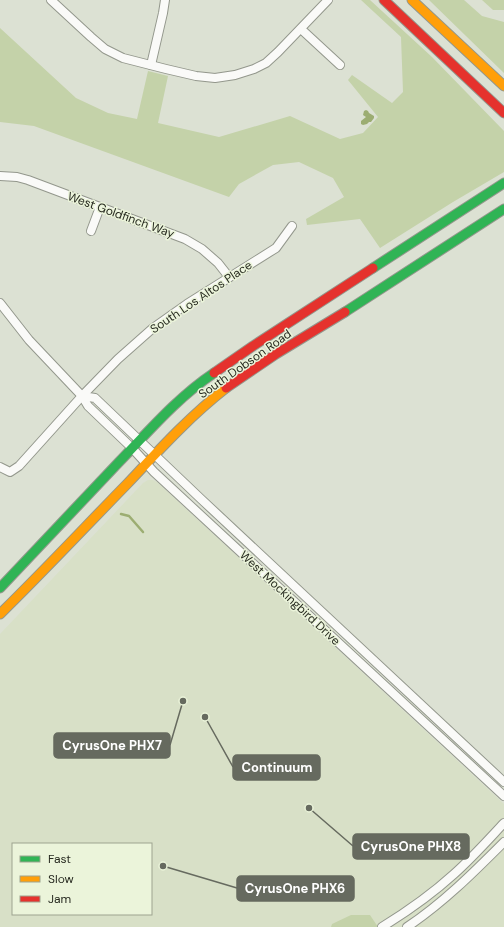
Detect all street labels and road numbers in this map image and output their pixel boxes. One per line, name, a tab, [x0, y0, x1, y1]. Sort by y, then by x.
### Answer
street label: West Goldfinch Way	[65, 188, 177, 242]
street label: South Los Altos Place	[147, 257, 255, 337]
street label: South Dobson Road	[195, 326, 295, 402]
street label: West Mockingbird Drive	[236, 547, 344, 649]

